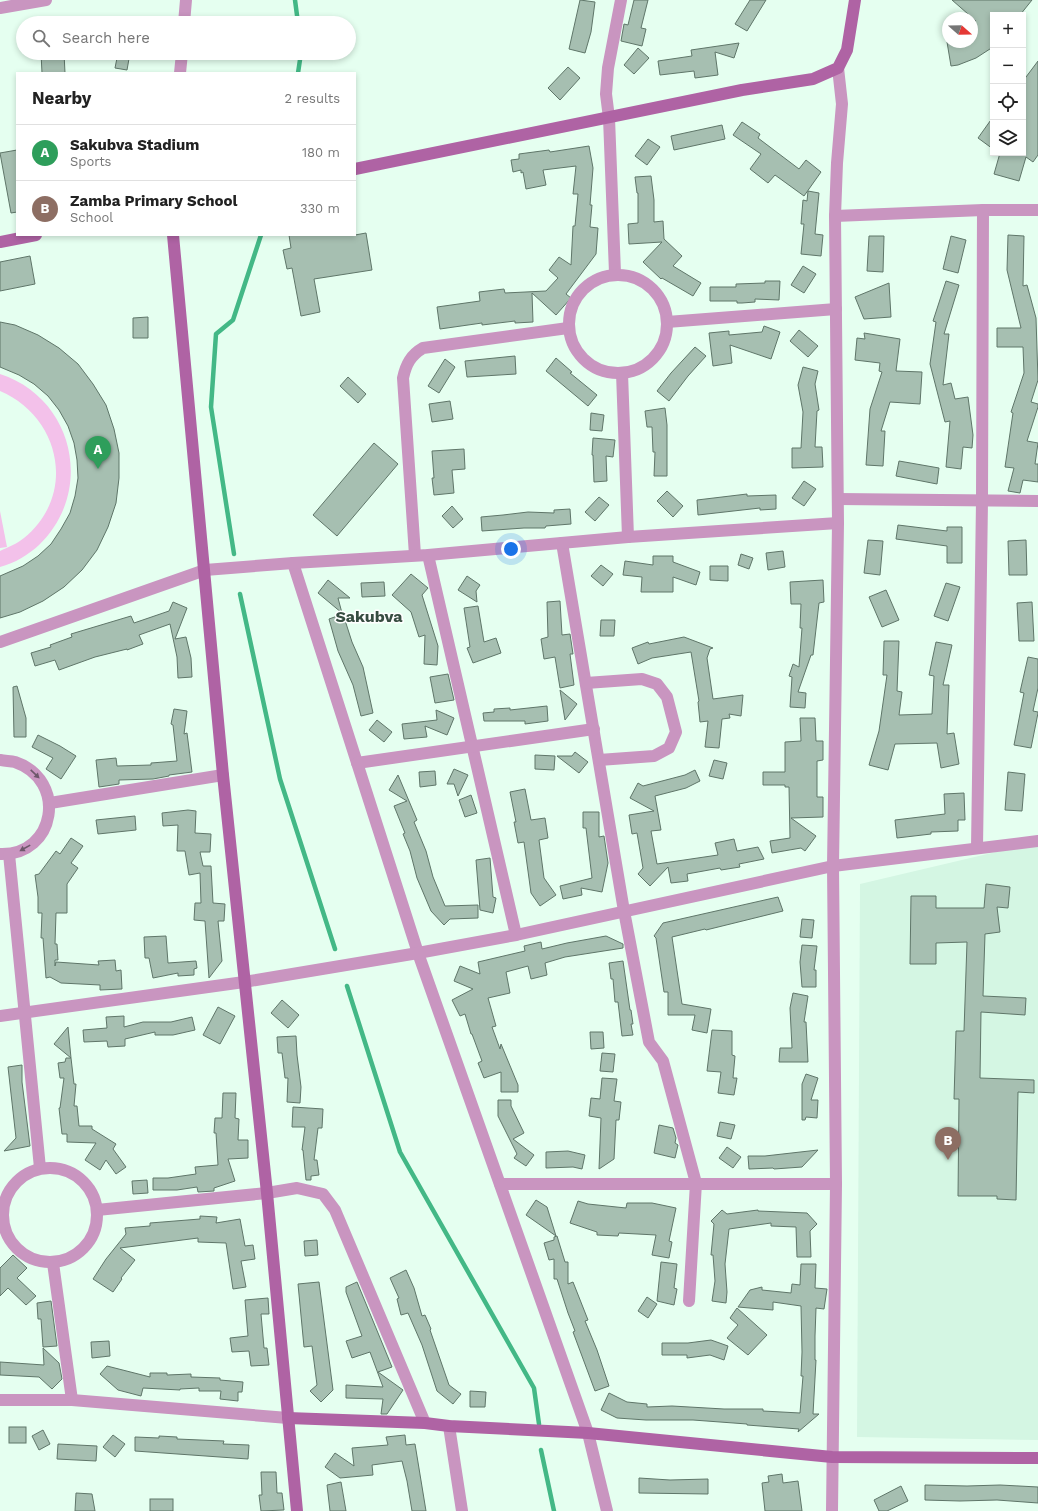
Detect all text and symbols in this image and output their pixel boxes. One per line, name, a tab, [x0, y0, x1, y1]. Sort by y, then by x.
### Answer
north arrow	[942, 12, 978, 48]
map controls	[990, 12, 1026, 156]
button: +	[990, 12, 1026, 48]
search box	[16, 16, 356, 60]
icon: search	[30, 27, 52, 49]
text: Search here	[62, 29, 150, 47]
button: −	[990, 48, 1026, 84]
button: locate	[990, 84, 1026, 120]
text: Nearby	[32, 88, 91, 108]
text: 2 results	[285, 91, 340, 106]
button: layers	[990, 120, 1026, 156]
text: Sakubva Stadium	[70, 136, 199, 154]
text: A	[41, 145, 49, 160]
text: 180 m	[302, 145, 340, 160]
text: Sports	[70, 154, 111, 169]
text: Zamba Primary School	[70, 192, 237, 210]
text: B	[41, 201, 49, 216]
text: 330 m	[300, 201, 340, 216]
text: School	[70, 210, 113, 225]
pin: A	[85, 436, 111, 469]
your location	[501, 539, 521, 559]
district label: Sakubva	[335, 607, 403, 626]
one-way arrow	[30, 769, 40, 779]
one-way arrow	[19, 844, 31, 851]
pin: B	[935, 1127, 961, 1160]

